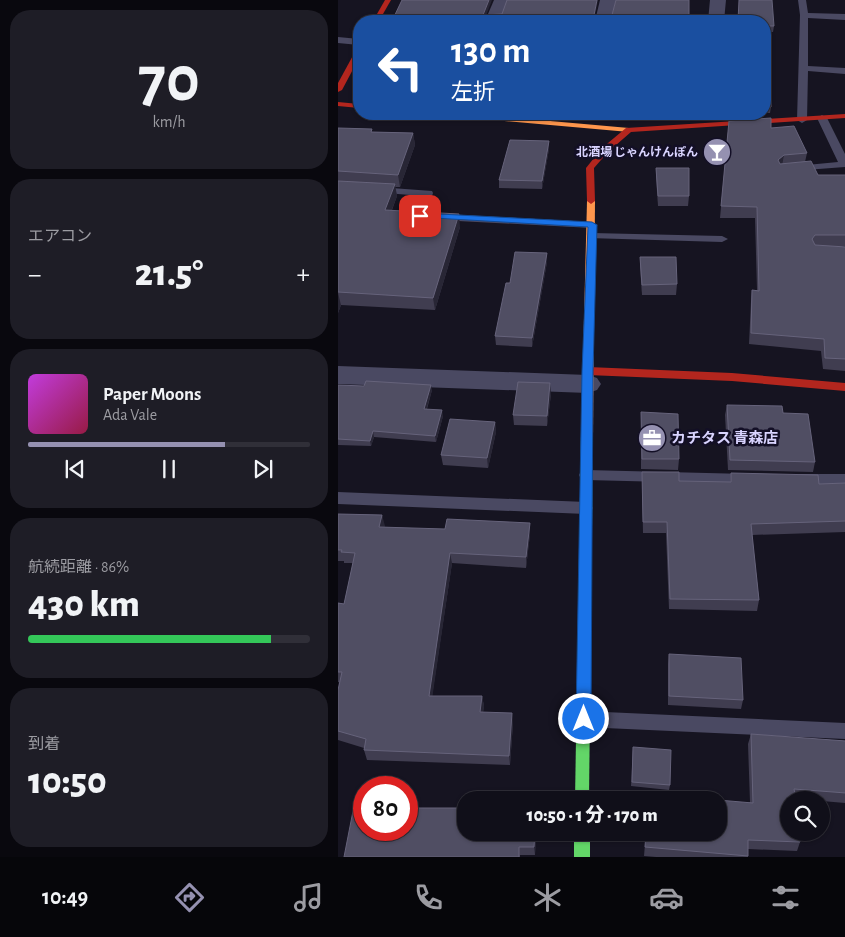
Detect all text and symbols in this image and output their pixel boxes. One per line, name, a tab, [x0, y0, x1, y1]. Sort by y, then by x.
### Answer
text: 130 m	[451, 34, 530, 69]
icon: left	[368, 35, 433, 100]
text: 70	[138, 48, 200, 113]
text: 左折	[451, 81, 495, 103]
text: km/h	[152, 114, 186, 130]
bar icon: 北酒場 じゃんけんぽん	[702, 137, 732, 167]
place label: 北酒場 じゃんけんぽん	[576, 145, 698, 158]
pin	[399, 195, 441, 237]
icon: arrive	[406, 202, 434, 230]
text: エアコン	[28, 228, 92, 244]
text: 21.5°	[135, 255, 203, 293]
text: −	[28, 261, 41, 289]
text: +	[297, 261, 310, 289]
text: Paper Moons	[103, 385, 201, 404]
text: Ada Vale	[103, 407, 157, 423]
office icon: カチタス 青森店	[637, 423, 667, 453]
place label: カチタス 青森店	[671, 430, 778, 446]
icon: previous	[61, 455, 89, 483]
icon: pause	[155, 455, 183, 483]
icon: next	[249, 455, 277, 483]
text: 航続距離 · 86%	[28, 559, 129, 575]
text: 430 km	[28, 586, 140, 624]
position arrow	[557, 692, 609, 744]
text: 到着	[28, 736, 60, 752]
text: 10:50	[28, 763, 107, 801]
speed limit sign: 80	[353, 776, 418, 841]
map controls	[780, 791, 830, 841]
button: search	[780, 791, 830, 841]
text: 10:50 · 1 分 · 170 m	[526, 806, 658, 825]
icon: directions	[172, 880, 207, 915]
icon: music	[291, 880, 326, 915]
icon: phone	[411, 880, 446, 915]
icon: climate	[530, 880, 565, 915]
icon: car	[649, 880, 684, 915]
icon: filters	[768, 880, 803, 915]
text: 10:49	[42, 886, 88, 908]

